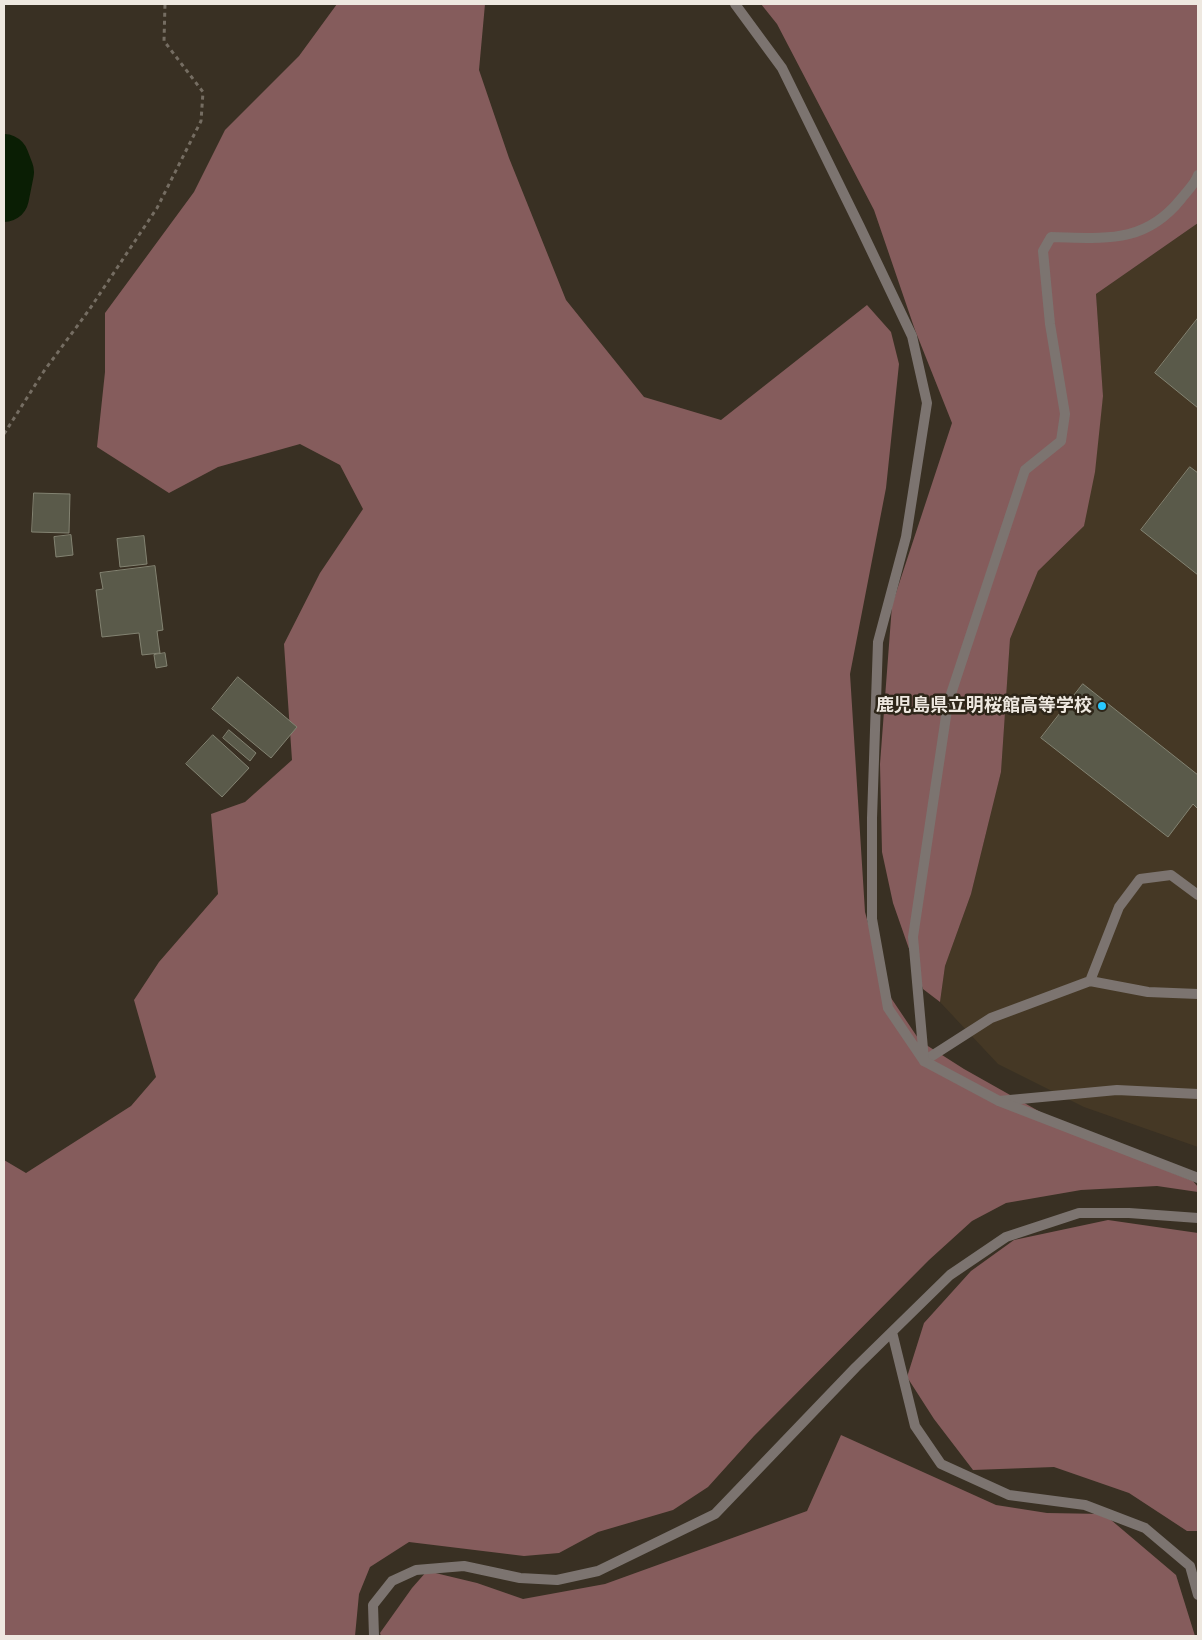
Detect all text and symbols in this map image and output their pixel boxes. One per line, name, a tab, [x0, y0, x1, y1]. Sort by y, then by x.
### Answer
place label: 鹿児島県立明桜館高等学校	[876, 695, 1092, 717]
marker: 鹿児島県立明桜館高等学校	[1096, 700, 1108, 712]

